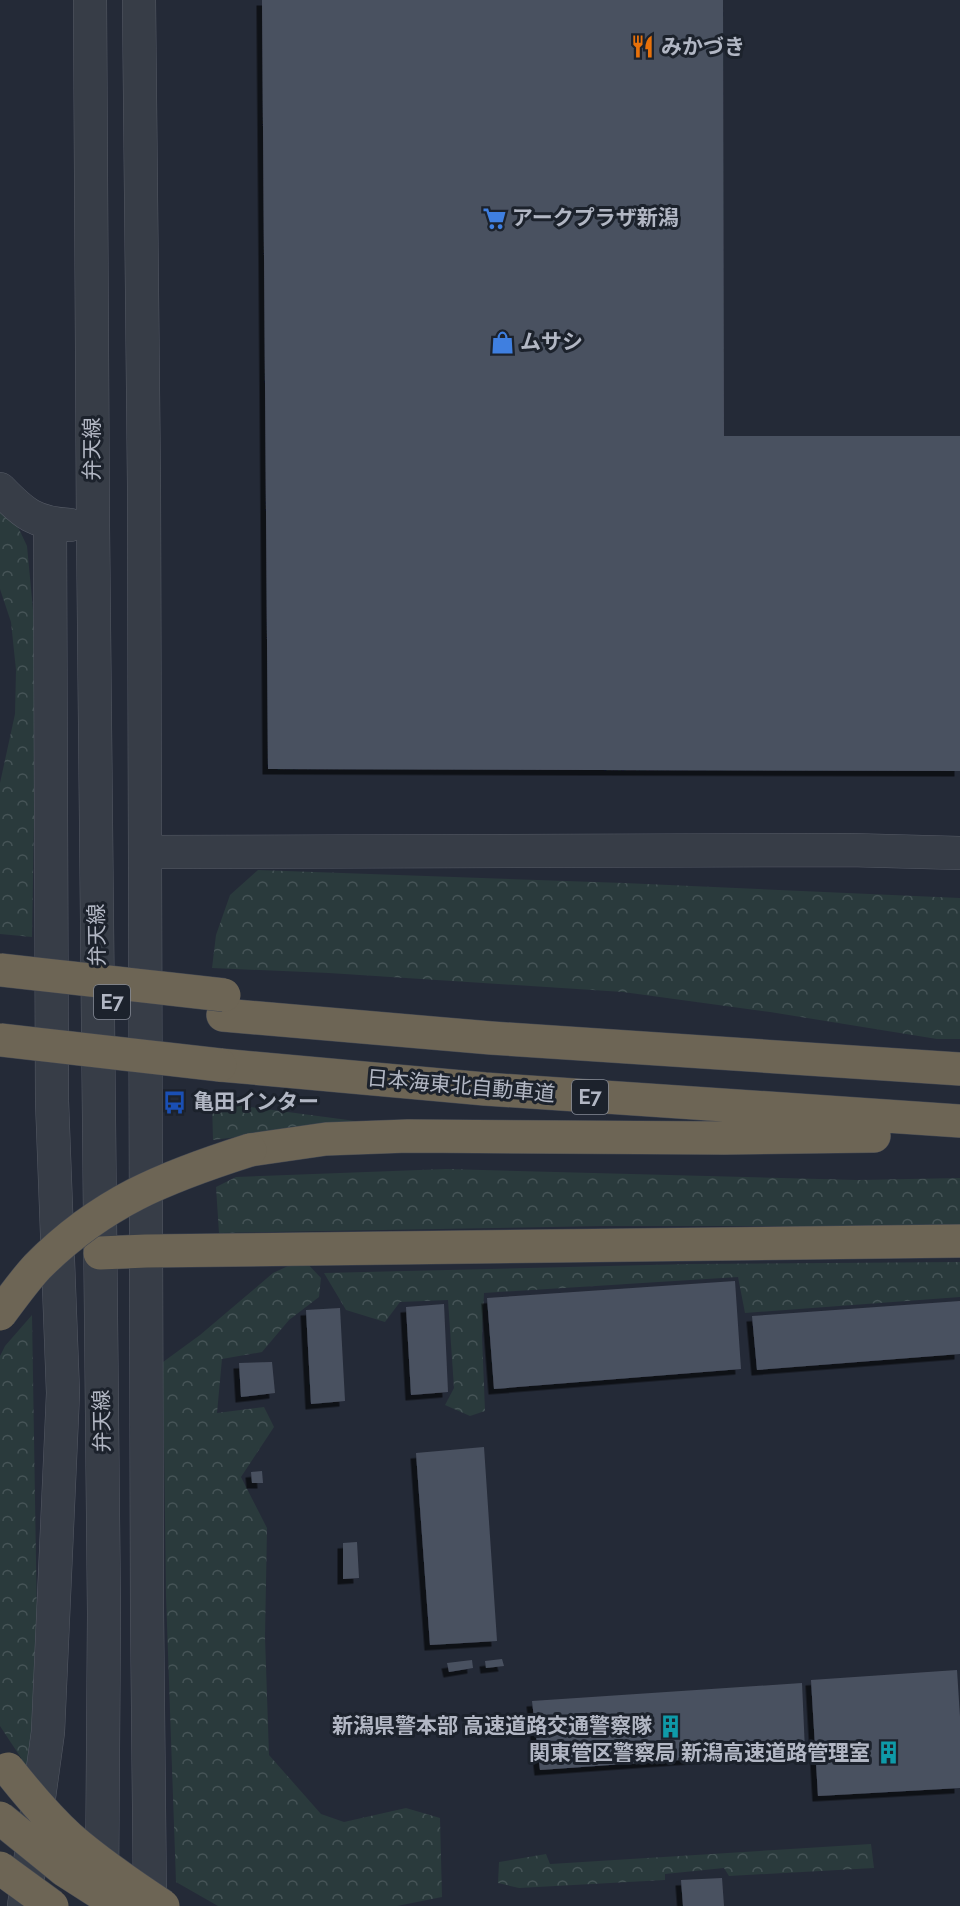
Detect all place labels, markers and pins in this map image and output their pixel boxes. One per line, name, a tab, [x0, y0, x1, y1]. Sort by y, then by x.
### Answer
restaurant icon: みかづき	[630, 34, 656, 60]
place label: みかづき	[661, 34, 745, 59]
supermarket icon: アークプラザ新潟	[481, 205, 507, 231]
place label: アークプラザ新潟	[512, 205, 679, 230]
shop icon: ムサシ	[489, 329, 515, 355]
place label: ムサシ	[520, 329, 583, 354]
bus stop icon: 亀田インター	[162, 1089, 188, 1115]
place label: 亀田インター	[193, 1089, 319, 1114]
place label: 新潟県警本部 高速道路交通警察隊	[332, 1713, 652, 1738]
building icon: 新潟県警本部 高速道路交通警察隊	[657, 1713, 683, 1739]
place label: 関東管区警察局 新潟高速道路管理室	[529, 1740, 870, 1765]
building icon: 関東管区警察局 新潟高速道路管理室	[875, 1740, 901, 1766]

